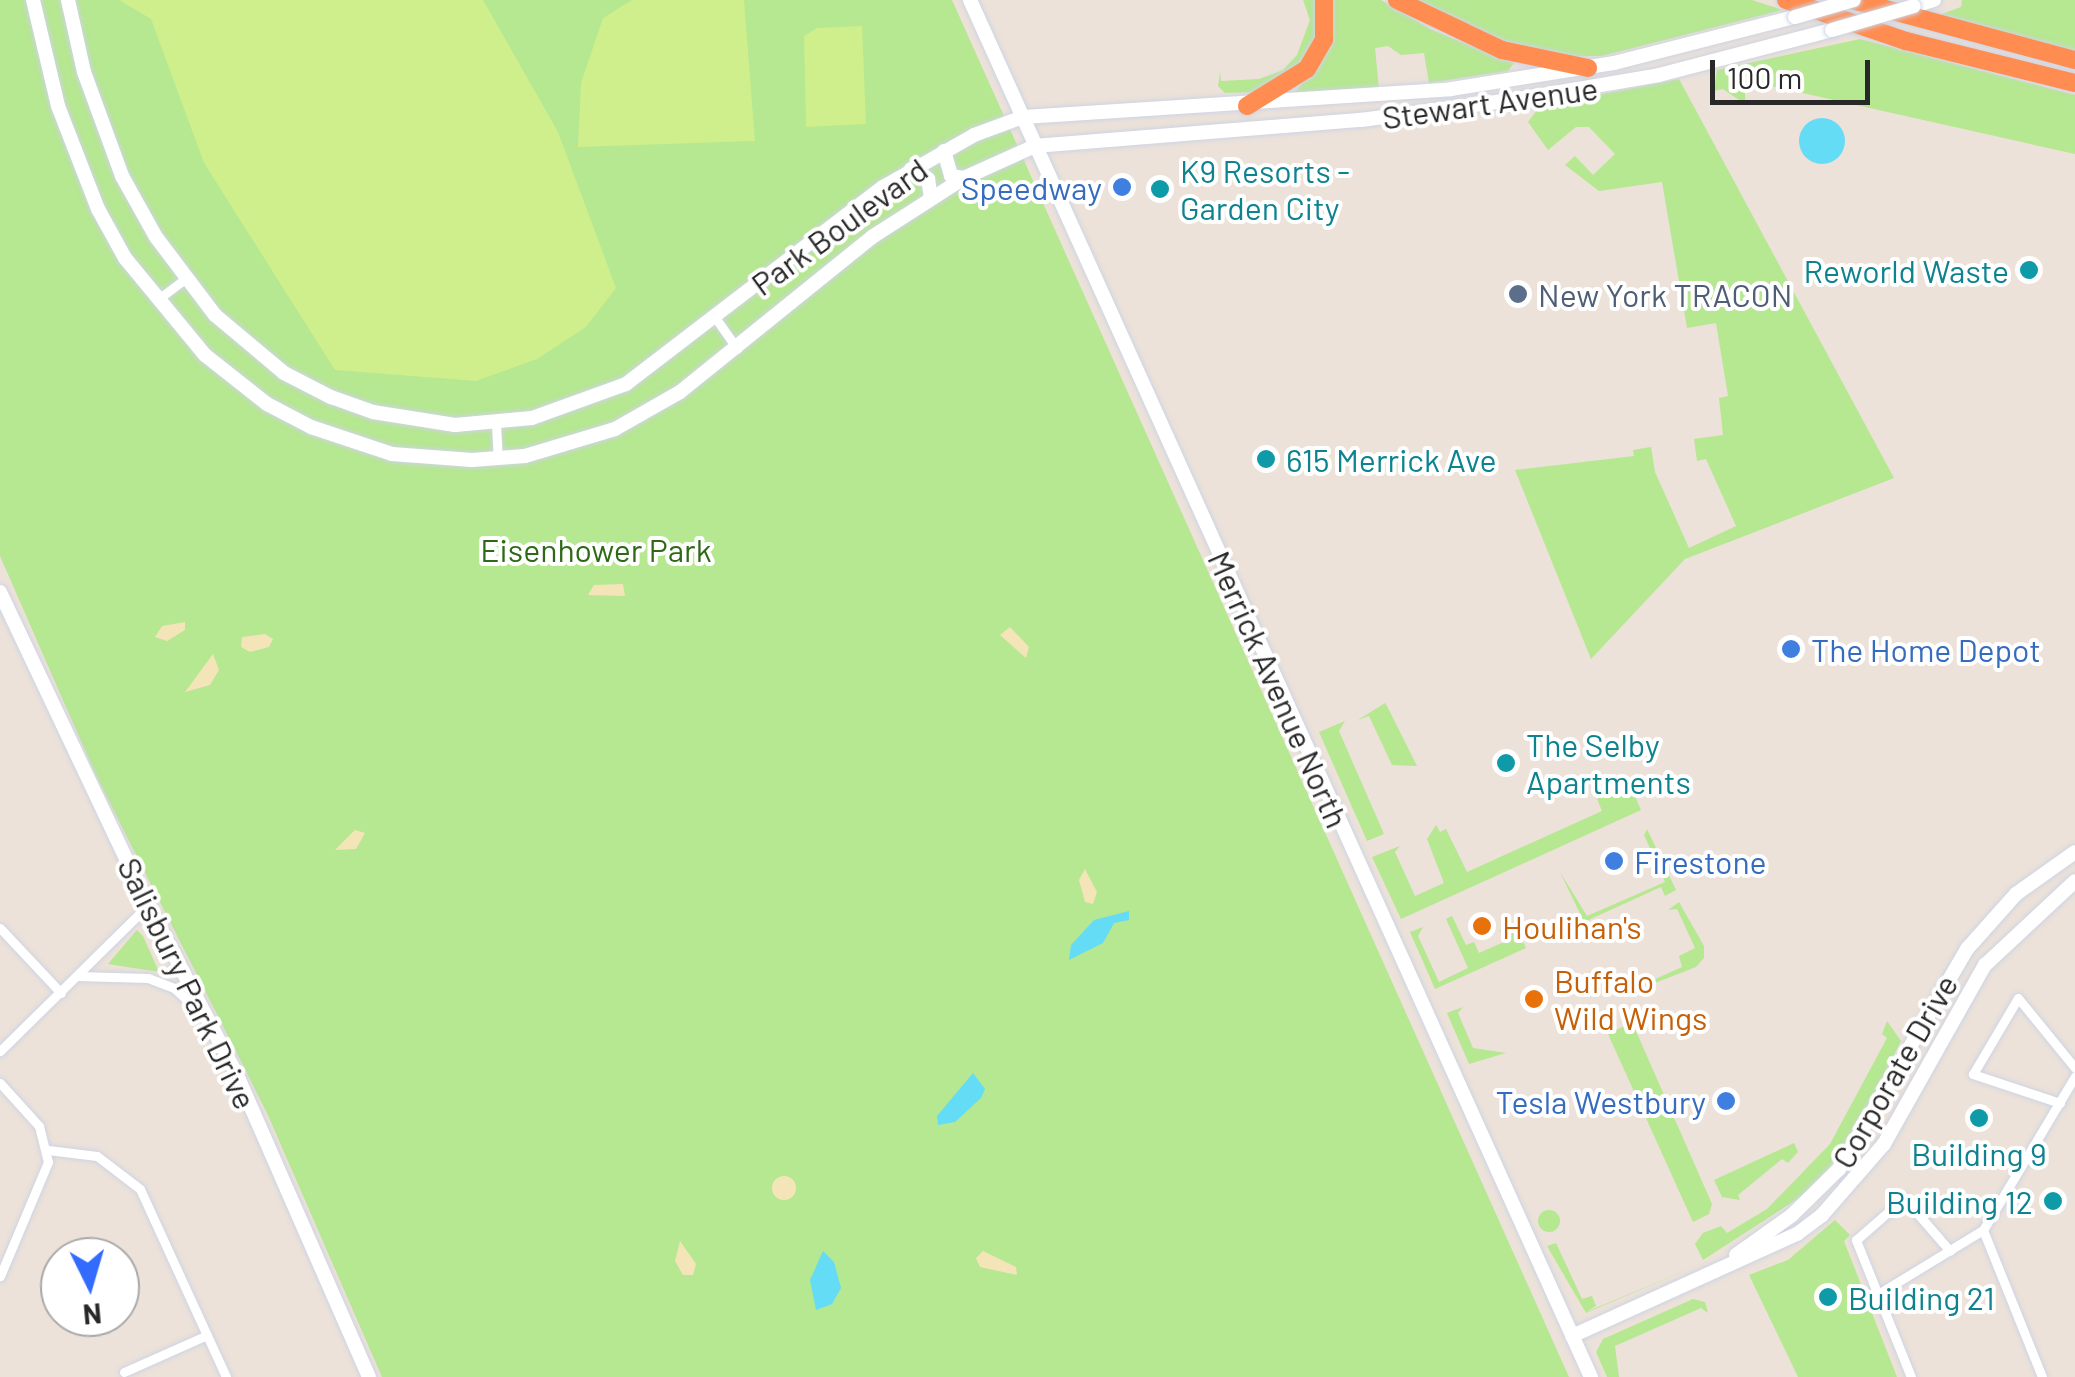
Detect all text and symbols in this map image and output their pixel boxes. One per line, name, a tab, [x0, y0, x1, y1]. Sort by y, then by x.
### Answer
scale bar	[1715, 40, 1875, 102]
text: 100 m	[1727, 59, 1802, 95]
street label: Stewart Avenue	[1380, 68, 1600, 136]
street label: Park Boulevard	[744, 149, 934, 303]
place label: K9 Resorts - Garden City	[1180, 152, 1350, 227]
place label: Speedway	[961, 168, 1102, 206]
marker: Speedway	[1111, 176, 1133, 198]
marker: K9 Resorts - Garden City	[1149, 178, 1171, 200]
place label: Reworld Waste	[1804, 251, 2009, 289]
marker: Reworld Waste	[2018, 259, 2040, 281]
place label: New York TRACON	[1538, 275, 1792, 313]
marker: New York TRACON	[1507, 283, 1529, 305]
place label: 615 Merrick Ave	[1286, 440, 1497, 478]
marker: 615 Merrick Ave	[1255, 448, 1277, 470]
park label: Eisenhower Park	[480, 530, 712, 568]
street label: Merrick Avenue North	[1201, 545, 1357, 833]
place label: The Home Depot	[1811, 630, 2041, 668]
marker: The Home Depot	[1780, 638, 1802, 660]
place label: The Selby Apartments	[1526, 726, 1691, 801]
marker: The Selby Apartments	[1495, 752, 1517, 774]
place label: Firestone	[1634, 842, 1767, 880]
marker: Firestone	[1603, 850, 1625, 872]
street label: Salisbury Park Drive	[111, 851, 265, 1115]
place label: Houlihan's	[1502, 907, 1642, 945]
marker: Houlihan's	[1471, 915, 1493, 937]
place label: Buffalo Wild Wings	[1554, 962, 1707, 1037]
street label: Corporate Drive	[1823, 967, 1965, 1175]
marker: Buffalo Wild Wings	[1523, 988, 1545, 1010]
place label: Tesla Westbury	[1496, 1082, 1706, 1120]
marker: Tesla Westbury	[1715, 1090, 1737, 1112]
marker: Building 9	[1968, 1107, 1990, 1129]
place label: Building 9	[1911, 1134, 2047, 1172]
place label: Building 12	[1886, 1182, 2033, 1220]
marker: Building 12	[2042, 1190, 2064, 1212]
north arrow	[40, 1237, 140, 1337]
place label: Building 21	[1848, 1278, 1995, 1316]
marker: Building 21	[1817, 1286, 1839, 1308]
text: N	[82, 1297, 103, 1333]

